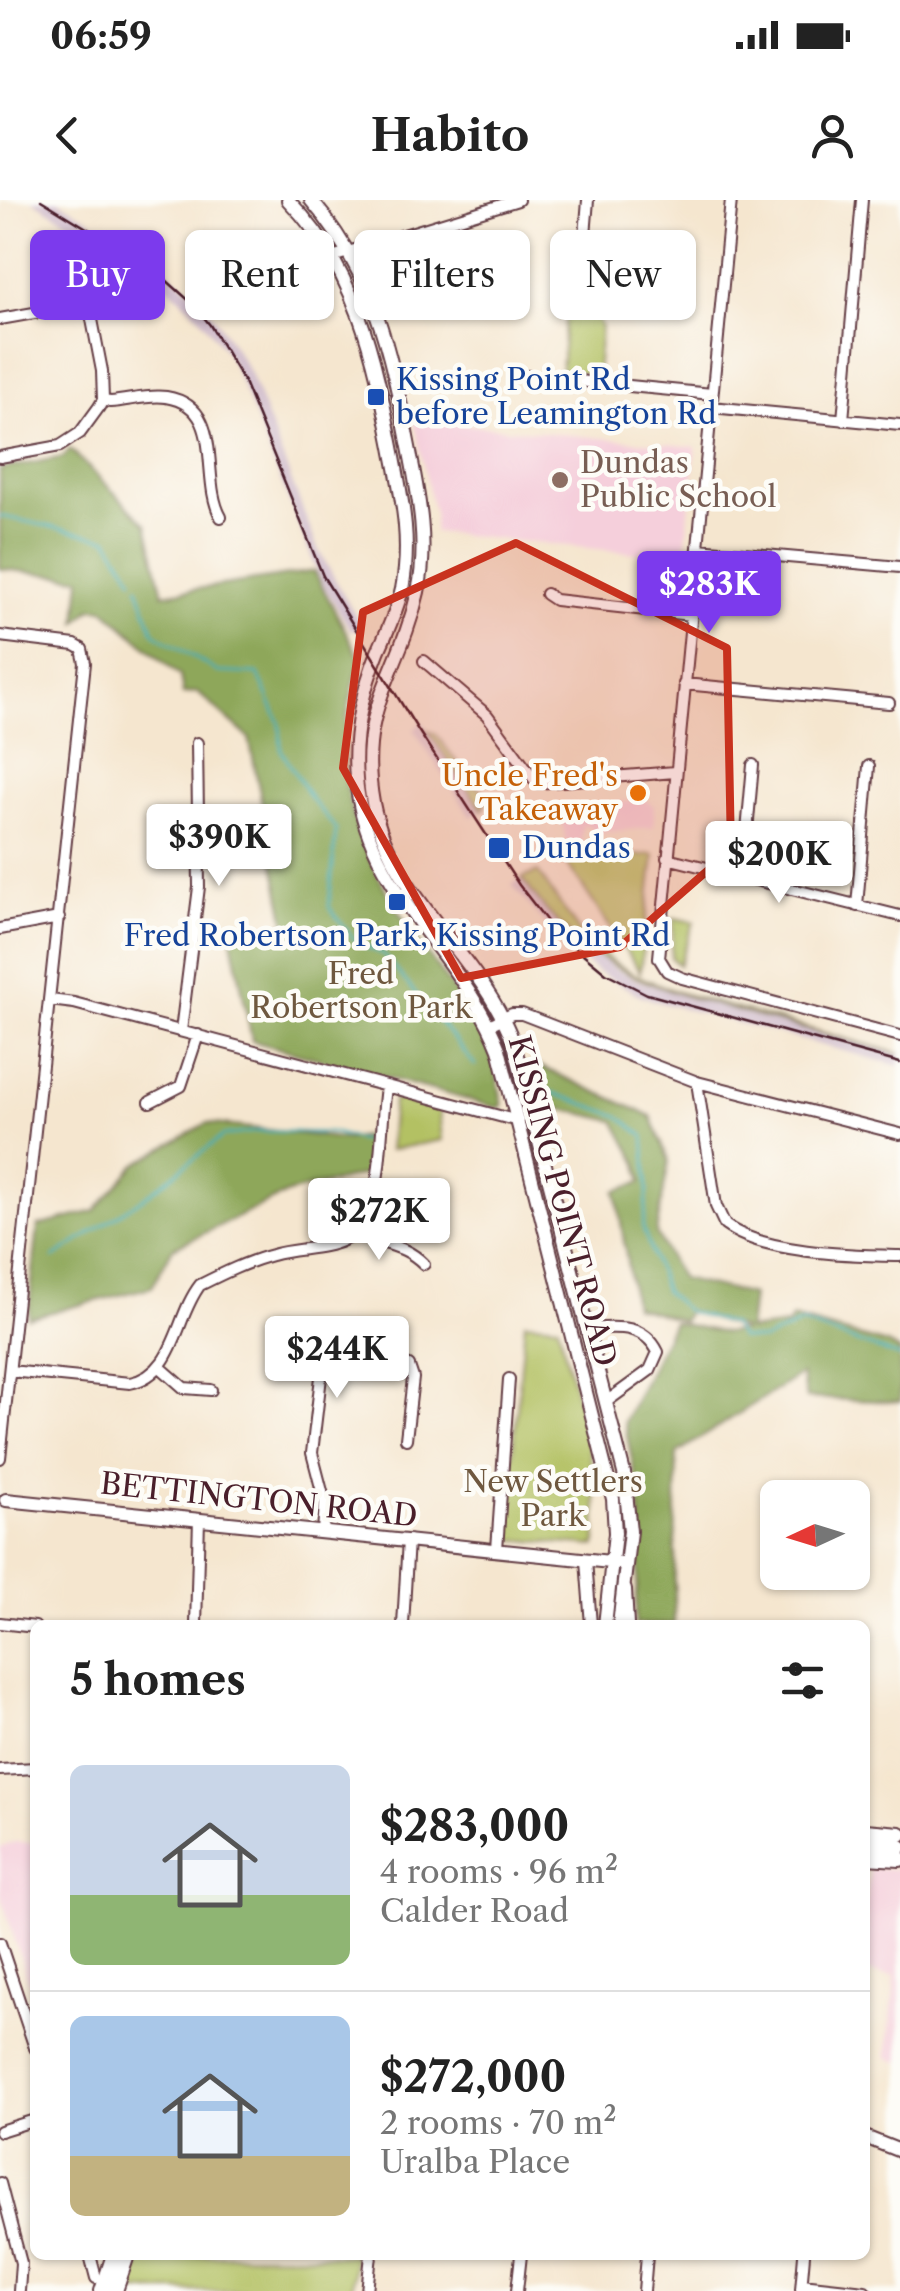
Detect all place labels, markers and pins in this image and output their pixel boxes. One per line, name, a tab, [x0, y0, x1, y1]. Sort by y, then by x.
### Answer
place label: Kissing Point Rd before Leamington Rd	[396, 361, 717, 432]
marker: Kissing Point Rd before Leamington Rd	[365, 386, 387, 408]
place label: Dundas Public School	[580, 444, 776, 515]
marker: Dundas Public School	[549, 469, 571, 491]
pin: $283K	[639, 551, 779, 636]
place label: Uncle Fred's Takeaway	[441, 757, 618, 828]
marker: Uncle Fred's Takeaway	[627, 782, 649, 804]
pin: $390K	[149, 804, 289, 889]
pin: $200K	[709, 821, 849, 906]
place label: Dundas	[522, 829, 631, 866]
marker: Dundas	[486, 835, 512, 861]
marker: Fred Robertson Park, Kissing Point Rd	[386, 891, 408, 913]
place label: Fred Robertson Park, Kissing Point Rd	[124, 917, 670, 954]
pin: $272K	[309, 1178, 449, 1263]
pin: $244K	[267, 1316, 407, 1401]

